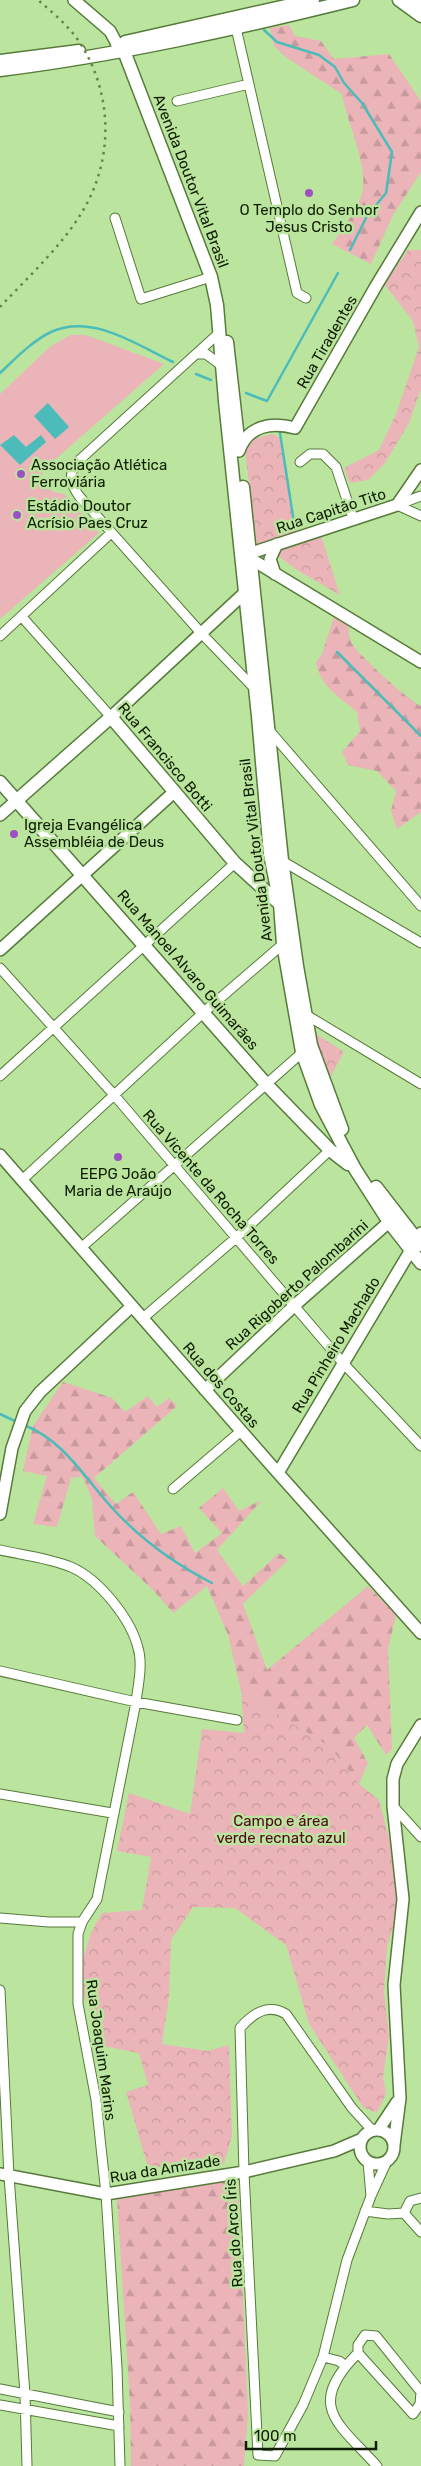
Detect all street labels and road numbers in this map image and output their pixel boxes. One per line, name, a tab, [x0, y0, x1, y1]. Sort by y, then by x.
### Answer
street label: Avenida Doutor Vital Brasil	[150, 92, 232, 270]
street label: Rua Tiradentes	[293, 292, 361, 392]
street label: Rua Capitão Tito	[274, 485, 388, 537]
street label: Rua Francisco Botti	[114, 699, 216, 815]
street label: Avenida Doutor Vital Brasil	[236, 757, 276, 943]
street label: Rua Manoel Alvaro Guimarães	[114, 886, 263, 1054]
street label: Rua Vicente da Rocha Torres	[139, 1106, 283, 1268]
street label: Rua Rigoberto Palombarini	[222, 1216, 372, 1354]
street label: Rua Pinheiro Machado	[288, 1274, 384, 1416]
street label: Rua dos Costas	[179, 1338, 263, 1432]
street label: Rua Joaquim Marins	[82, 1978, 120, 2122]
street label: Rua da Amizade	[108, 2151, 222, 2187]
street label: Rua do Arco Íris	[221, 2178, 247, 2288]

